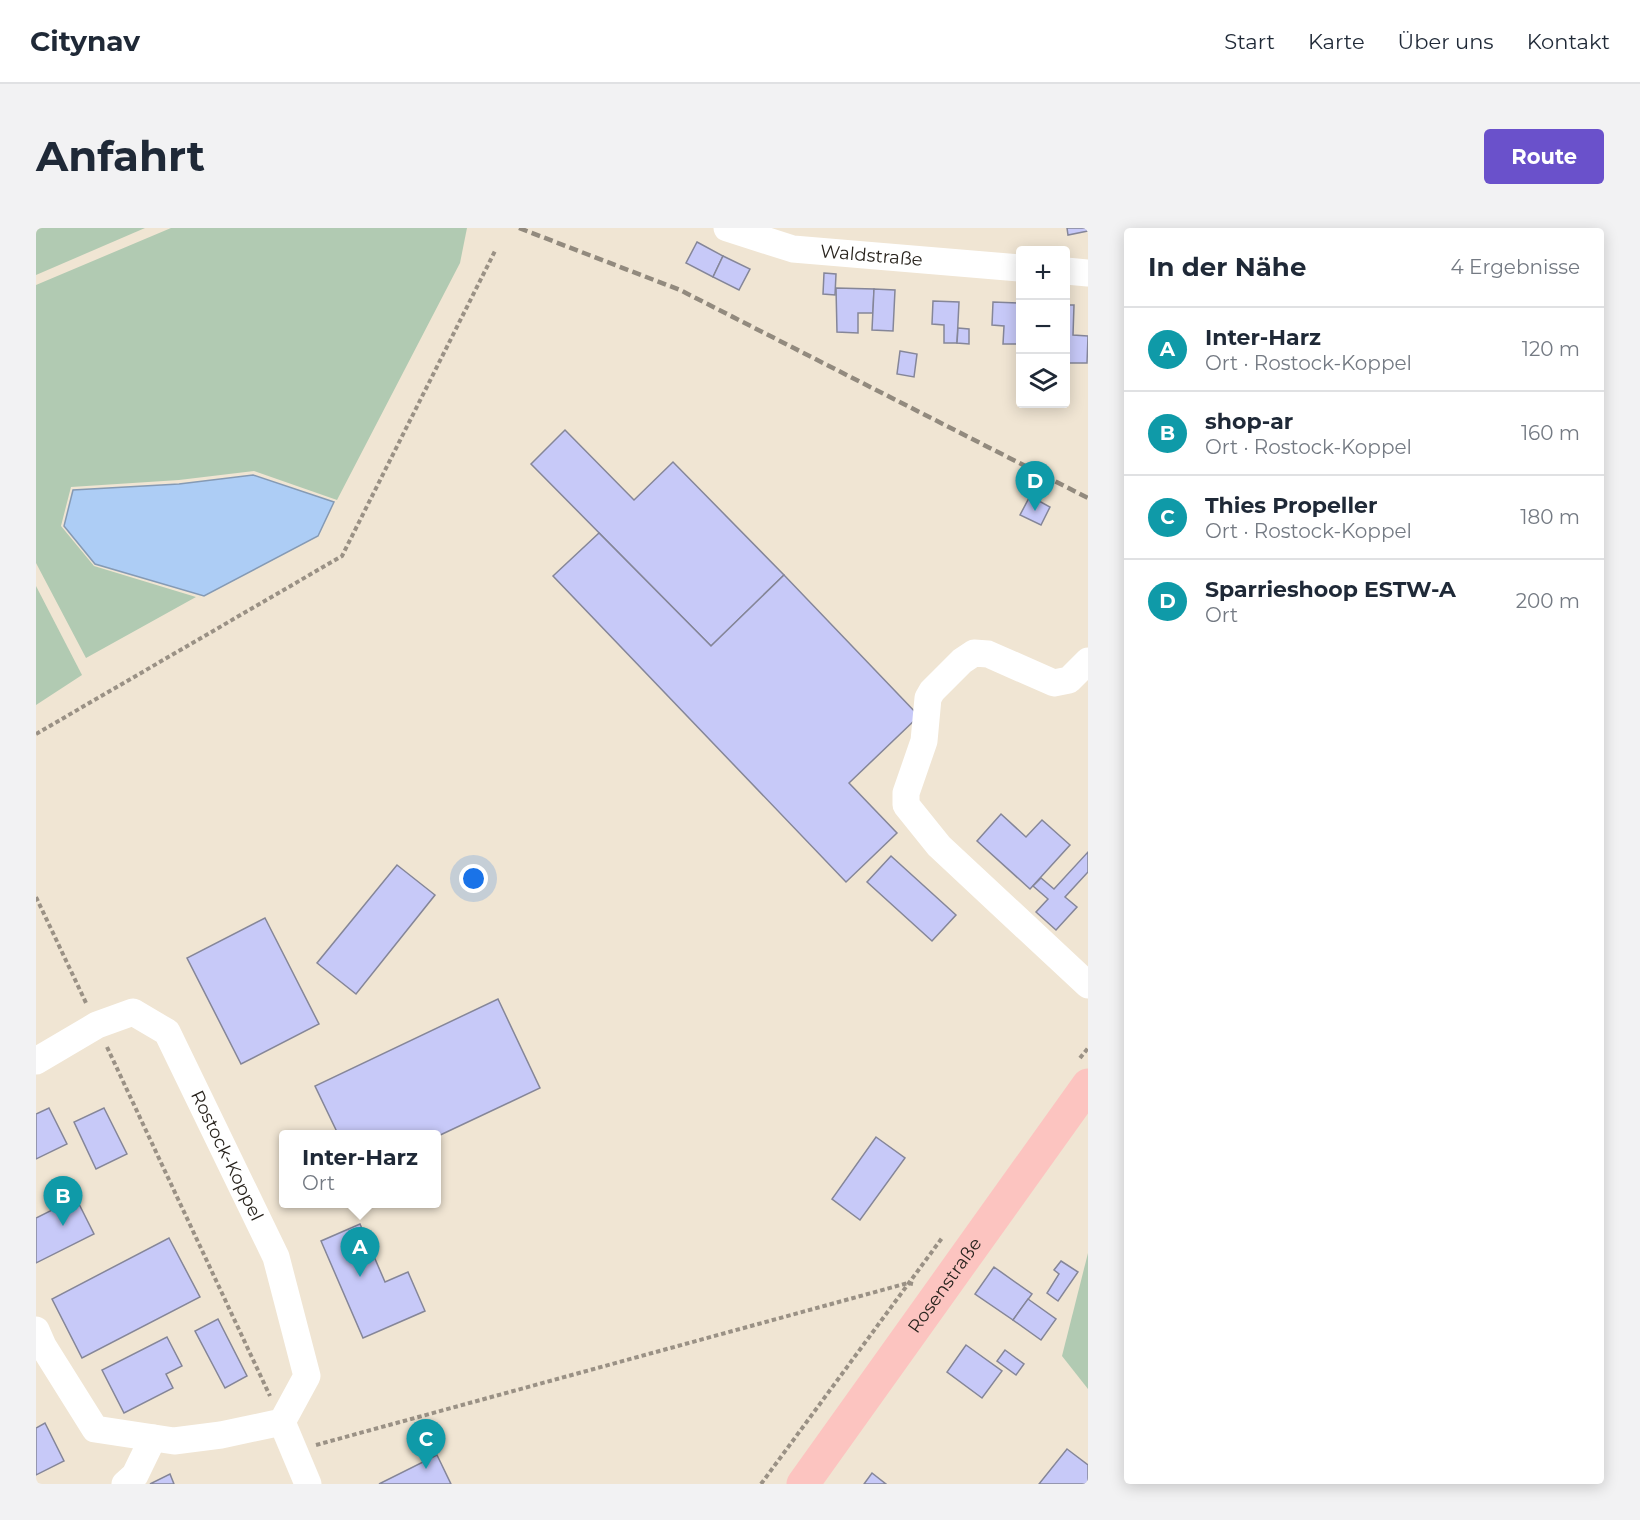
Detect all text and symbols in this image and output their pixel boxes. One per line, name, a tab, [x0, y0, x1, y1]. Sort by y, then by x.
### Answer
text: Citynav	[30, 24, 140, 58]
text: Start	[1224, 29, 1275, 54]
text: Karte	[1308, 29, 1365, 54]
text: Über uns	[1398, 29, 1494, 54]
text: Kontakt	[1527, 29, 1610, 54]
button: Route	[1484, 129, 1604, 184]
text: Anfahrt	[36, 130, 205, 182]
street label: Waldstraße	[819, 240, 924, 271]
map controls	[1016, 246, 1070, 408]
button: +	[1016, 246, 1070, 300]
text: In der Nähe	[1148, 251, 1306, 283]
text: 4 Ergebnisse	[1451, 255, 1580, 279]
button: −	[1016, 300, 1070, 354]
text: Inter-Harz	[1205, 324, 1321, 351]
text: A	[1160, 337, 1175, 361]
text: 120 m	[1522, 337, 1580, 361]
text: Ort · Rostock-Koppel	[1205, 351, 1412, 375]
button: layers	[1016, 354, 1070, 408]
text: shop-ar	[1205, 408, 1293, 435]
text: B	[1160, 421, 1175, 445]
text: 160 m	[1521, 421, 1580, 445]
text: Ort · Rostock-Koppel	[1205, 435, 1412, 459]
pin: D	[1016, 462, 1054, 511]
text: Thies Propeller	[1205, 492, 1377, 519]
text: C	[1160, 505, 1175, 529]
text: 180 m	[1520, 505, 1580, 529]
text: Ort · Rostock-Koppel	[1205, 519, 1412, 543]
text: Sparrieshoop ESTW-A	[1205, 576, 1456, 603]
text: D	[1159, 589, 1176, 613]
text: 200 m	[1516, 589, 1580, 613]
text: Ort	[1205, 603, 1238, 627]
your location	[459, 864, 488, 893]
street label: Rostock-Koppel	[186, 1087, 268, 1225]
popup	[279, 1130, 441, 1208]
text: Inter-Harz	[302, 1144, 418, 1171]
text: Ort	[302, 1171, 335, 1195]
pin: B	[44, 1176, 82, 1226]
pin: A	[340, 1228, 380, 1277]
street label: Rosenstraße	[903, 1233, 986, 1338]
pin: C	[406, 1420, 446, 1469]

